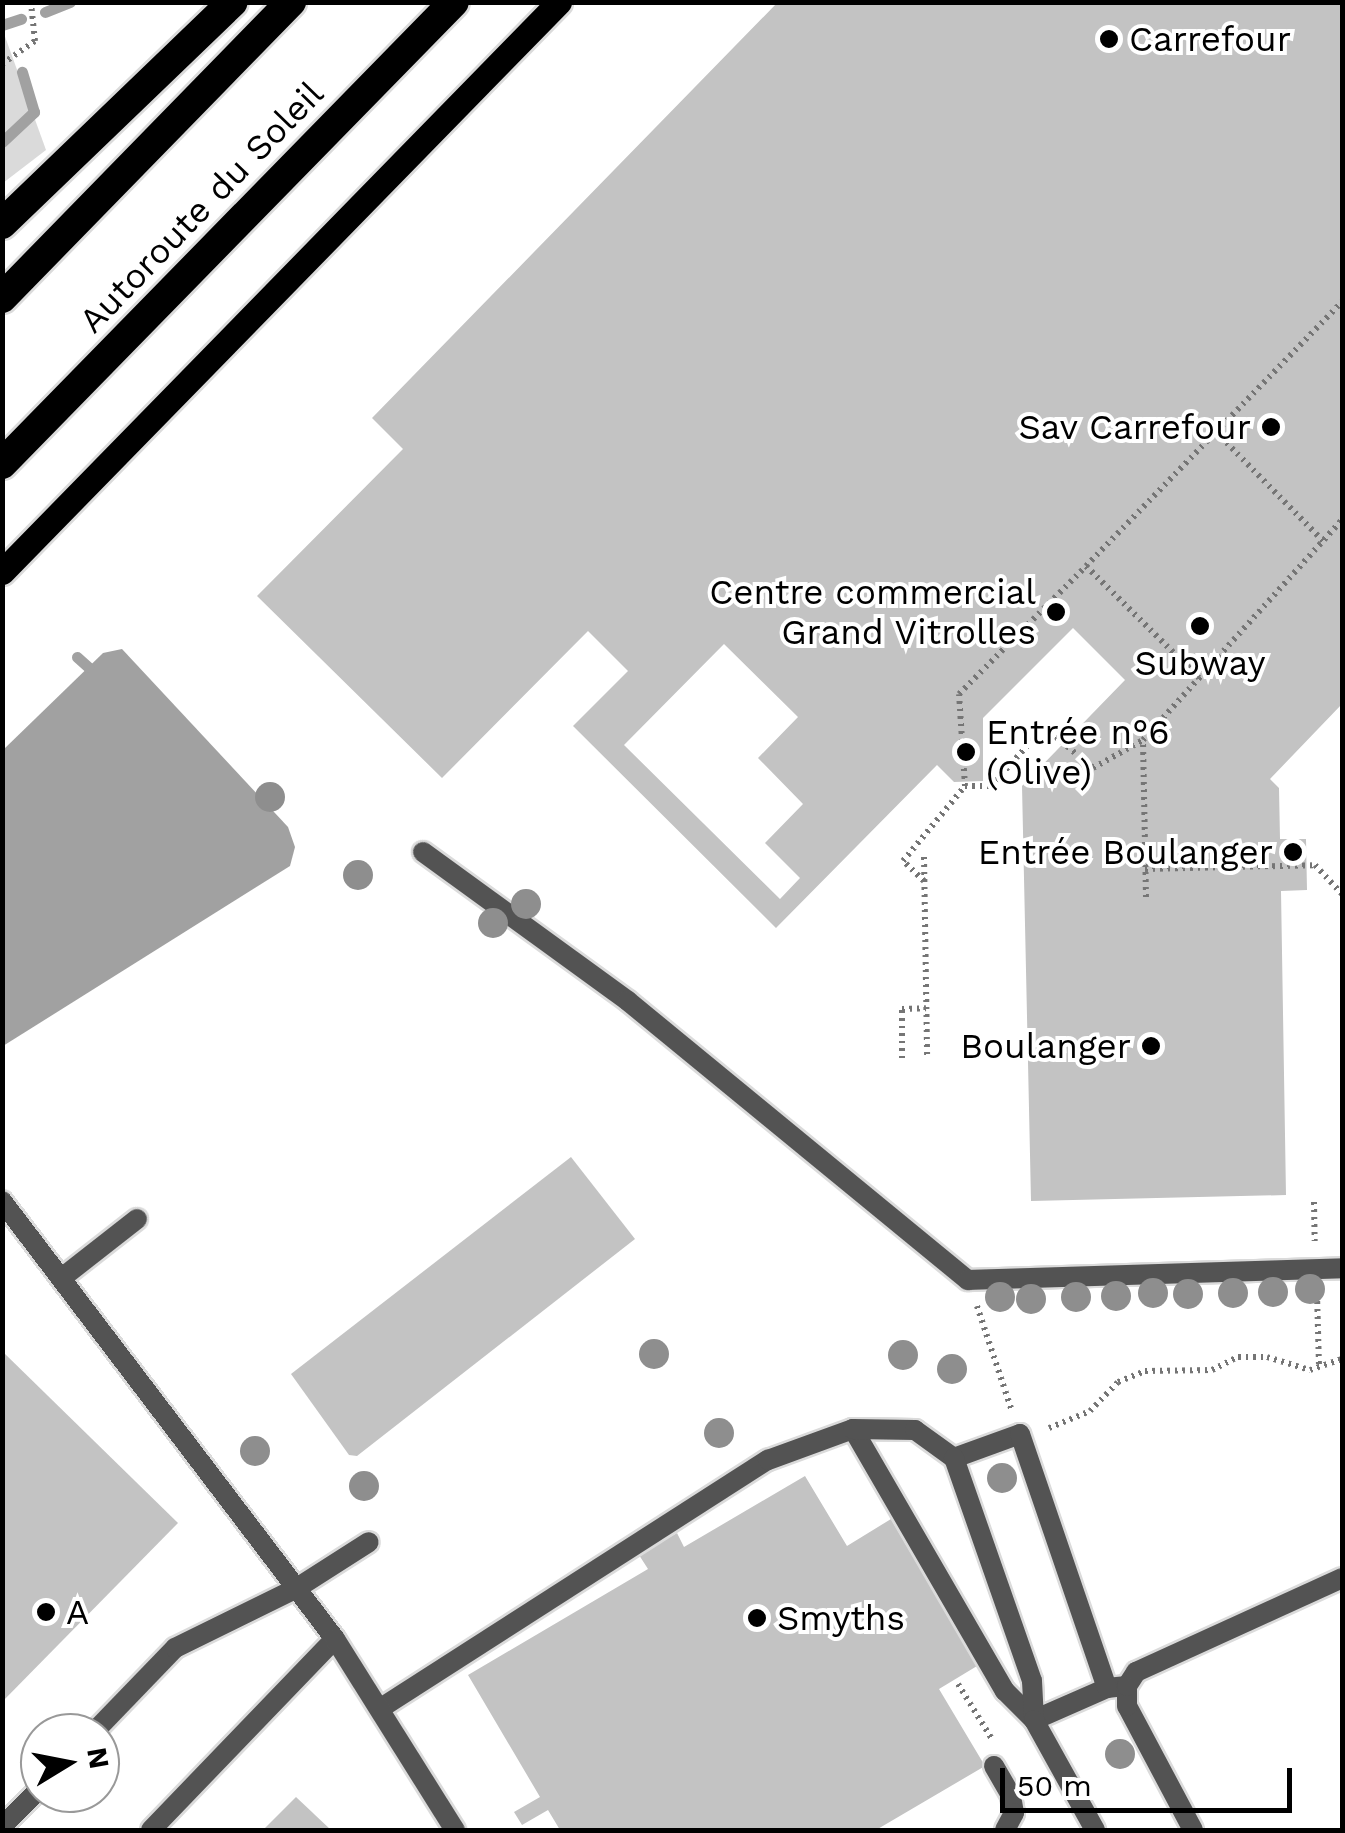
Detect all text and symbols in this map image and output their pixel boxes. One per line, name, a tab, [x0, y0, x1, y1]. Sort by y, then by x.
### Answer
place label: Carrefour	[1129, 18, 1291, 60]
marker: Carrefour	[1098, 28, 1120, 50]
street label: Autoroute du Soleil	[70, 73, 332, 341]
place label: Sav Carrefour	[1018, 406, 1251, 448]
marker: Sav Carrefour	[1260, 416, 1282, 438]
place label: Centre commercial Grand Vitrolles	[709, 571, 1036, 653]
marker: Centre commercial Grand Vitrolles	[1045, 601, 1067, 623]
marker: Subway	[1189, 615, 1211, 637]
place label: Subway	[1135, 642, 1265, 684]
place label: Entrée n°6 (Olive)	[986, 711, 1170, 793]
marker: Entrée n°6 (Olive)	[955, 741, 977, 763]
place label: Entrée Boulanger	[978, 831, 1273, 873]
marker: Entrée Boulanger	[1282, 841, 1304, 863]
place label: Boulanger	[960, 1025, 1131, 1067]
marker: Boulanger	[1140, 1035, 1162, 1057]
place label: A	[66, 1591, 89, 1633]
place label: Smyths	[777, 1597, 905, 1639]
marker: A	[35, 1601, 57, 1623]
marker: Smyths	[746, 1607, 768, 1629]
north arrow	[20, 1713, 120, 1813]
text: N	[80, 1745, 116, 1771]
scale bar	[1005, 1748, 1298, 1810]
text: 50 m	[1017, 1768, 1092, 1803]

